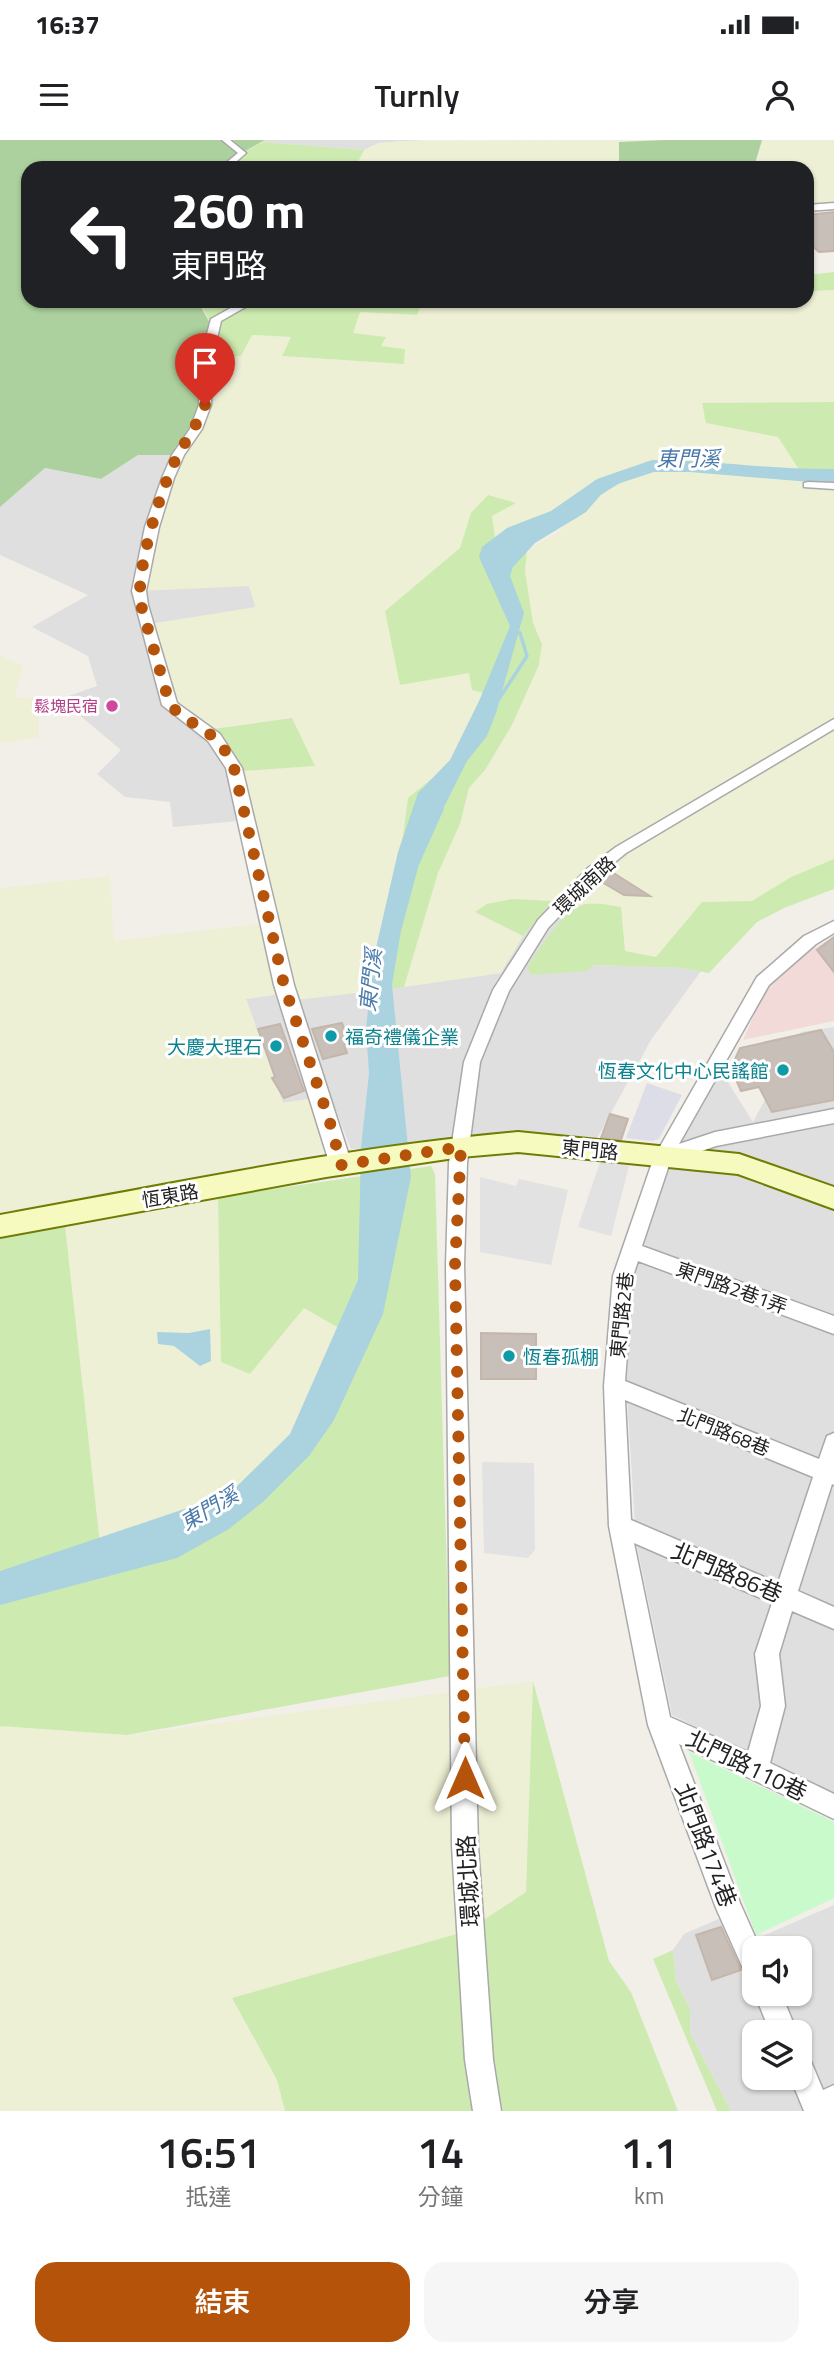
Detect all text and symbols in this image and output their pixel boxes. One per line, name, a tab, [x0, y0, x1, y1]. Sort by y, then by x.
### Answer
text: 16:37	[35, 5, 100, 44]
text: Turnly	[375, 71, 459, 119]
icon: menu	[35, 76, 73, 114]
icon: person	[761, 76, 799, 114]
text: 260 m	[171, 172, 305, 247]
icon: left	[56, 189, 147, 280]
text: 東門路	[171, 241, 267, 289]
pin	[175, 333, 235, 405]
icon: arrive	[186, 344, 224, 382]
water label: 東門溪	[657, 442, 722, 474]
place label: 鬆塊民宿	[34, 694, 98, 718]
marker: 鬆塊民宿	[104, 698, 120, 714]
street label: 環城南路	[546, 848, 622, 922]
water label: 東門溪	[351, 944, 390, 1013]
place label: 福奇禮儀企業	[345, 1022, 459, 1051]
marker: 福奇禮儀企業	[323, 1028, 339, 1044]
place label: 大慶大理石	[167, 1032, 262, 1061]
marker: 大慶大理石	[268, 1038, 284, 1054]
place label: 恆春文化中心民謠館	[598, 1056, 769, 1085]
marker: 恆春文化中心民謠館	[775, 1062, 791, 1078]
street label: 東門路	[560, 1132, 620, 1166]
street label: 恆東路	[139, 1176, 201, 1214]
street label: 東門路2巷1弄	[672, 1253, 792, 1321]
street label: 東門路2巷	[602, 1270, 640, 1360]
place label: 恆春孤棚	[523, 1342, 599, 1371]
marker: 恆春孤棚	[501, 1348, 517, 1364]
street label: 北門路68巷	[673, 1399, 775, 1463]
water label: 東門溪	[174, 1477, 247, 1538]
street label: 北門路86巷	[666, 1533, 788, 1611]
street label: 北門路110巷	[681, 1721, 813, 1809]
position arrow	[428, 1741, 502, 1815]
street label: 北門路174巷	[666, 1778, 746, 1912]
street label: 環城北路	[448, 1834, 488, 1928]
map controls	[742, 1936, 812, 2090]
button: sound	[742, 1936, 812, 2006]
button: layers	[742, 2020, 812, 2090]
text: 16:51	[156, 2120, 261, 2184]
text: 14	[417, 2120, 464, 2184]
text: 1.1	[620, 2120, 678, 2184]
text: km	[634, 2178, 664, 2213]
text: 抵達	[186, 2179, 232, 2214]
text: 分鐘	[418, 2179, 464, 2214]
button: 結束	[35, 2262, 410, 2342]
button: 分享	[424, 2262, 799, 2342]

